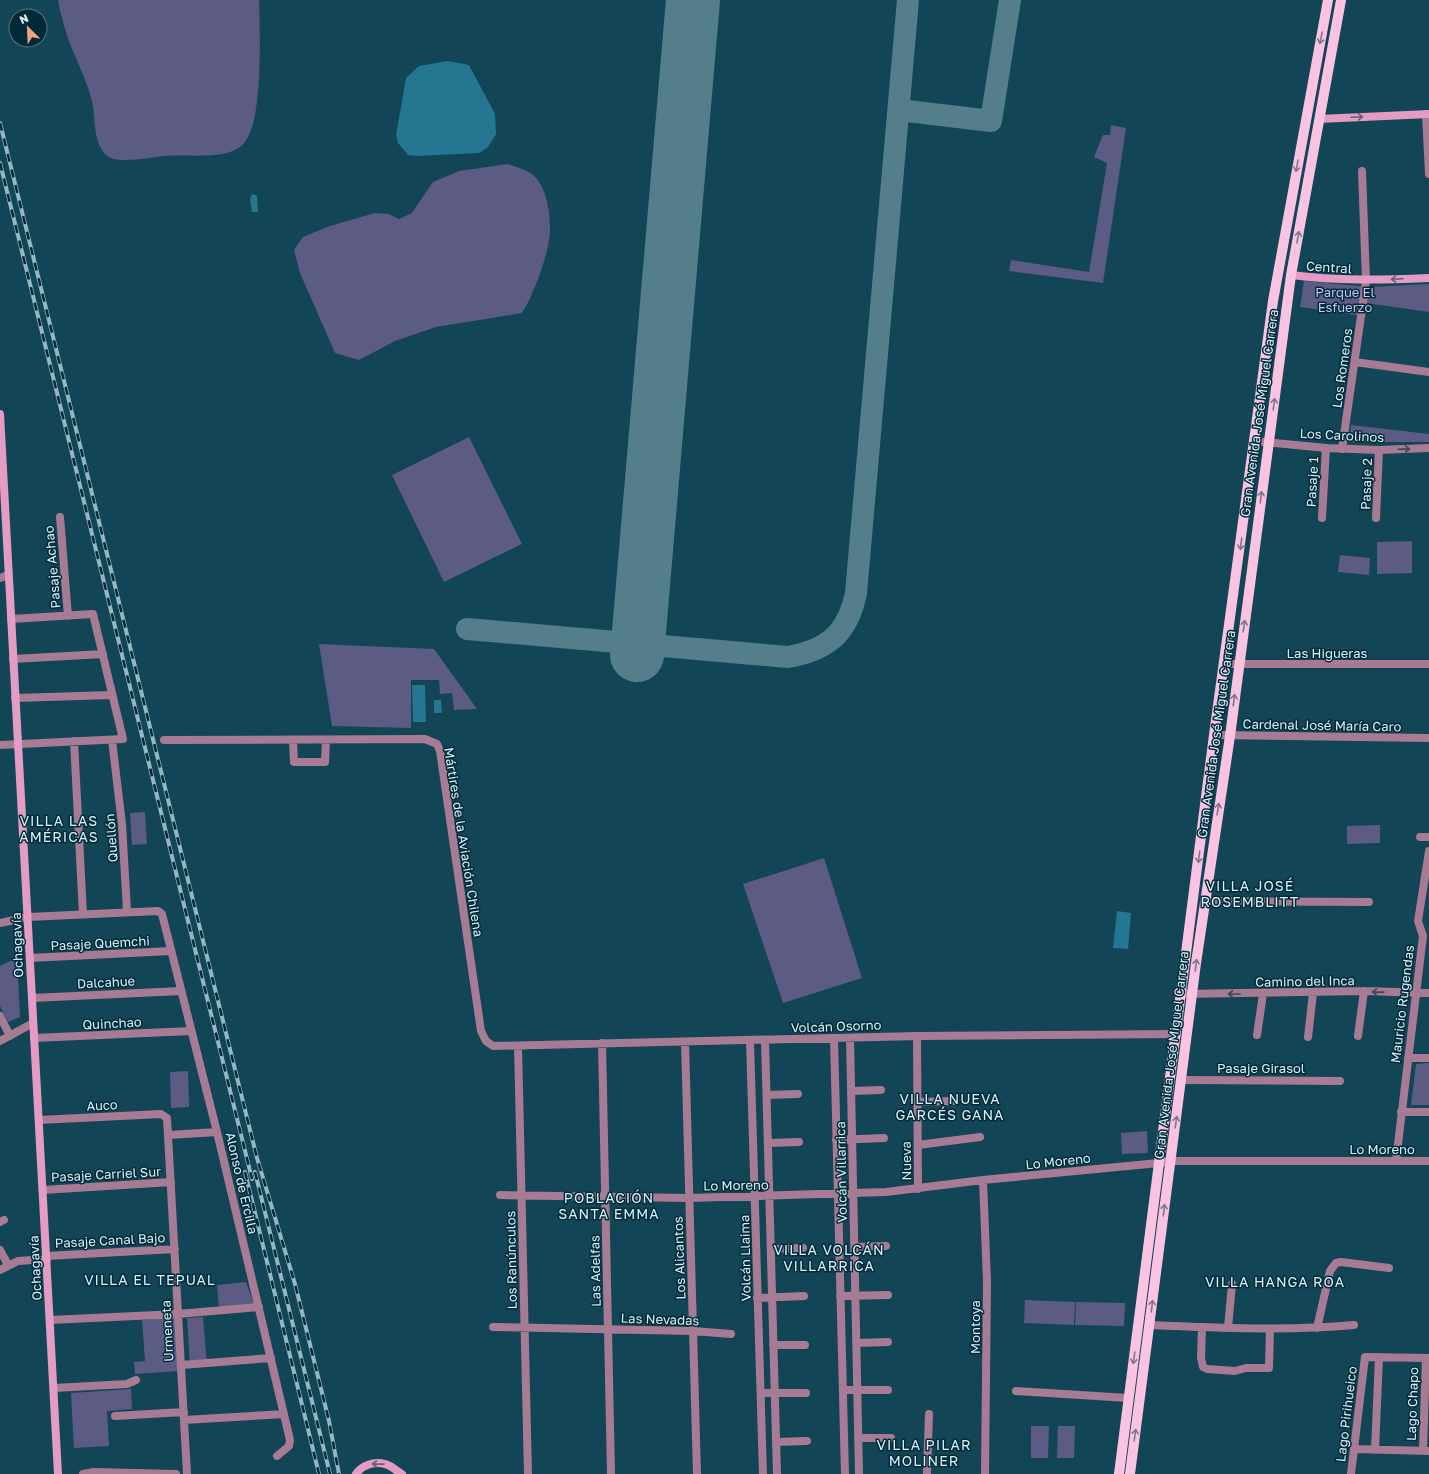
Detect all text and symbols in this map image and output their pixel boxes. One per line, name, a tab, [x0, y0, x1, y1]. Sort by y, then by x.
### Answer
north arrow	[8, 8, 48, 48]
text: N	[17, 11, 30, 26]
one-way arrow	[1316, 31, 1324, 44]
one-way arrow	[1350, 113, 1363, 121]
one-way arrow	[1293, 159, 1301, 172]
one-way arrow	[1294, 231, 1302, 244]
street label: Central	[1306, 257, 1352, 277]
one-way arrow	[1391, 276, 1404, 283]
park label: Parque El Esfuerzo	[1315, 284, 1375, 315]
street label: Gran Avenida José Miguel Carrera	[1237, 308, 1281, 518]
street label: Los Romeros	[1328, 327, 1356, 409]
one-way arrow	[1270, 397, 1278, 410]
street label: Los Carolinos	[1299, 425, 1385, 445]
one-way arrow	[1397, 445, 1410, 453]
street label: Pasaje 1	[1303, 456, 1321, 508]
street label: Pasaje 2	[1357, 458, 1375, 510]
one-way arrow	[1257, 491, 1265, 504]
street label: Pasaje Achao	[40, 525, 64, 609]
one-way arrow	[1237, 537, 1245, 550]
one-way arrow	[1240, 620, 1248, 633]
street label: Gran Avenida José Miguel Carrera	[1194, 629, 1238, 839]
street label: Las Higueras	[1287, 645, 1368, 661]
one-way arrow	[1230, 694, 1238, 707]
street label: Cardenal José María Caro	[1243, 716, 1402, 734]
street label: Mártires de la Aviación Chilena	[441, 746, 487, 938]
one-way arrow	[1214, 803, 1222, 816]
district label: VILLA LAS AMÉRICAS	[19, 812, 99, 845]
street label: Quellón	[101, 813, 121, 863]
one-way arrow	[1195, 850, 1203, 863]
district label: VILLA JOSÉ ROSEMBLITT	[1200, 877, 1300, 910]
street label: Ochagavía	[8, 912, 26, 978]
street label: Pasaje Quemchi	[50, 932, 150, 954]
street label: Mauricio Rugendas	[1387, 944, 1417, 1064]
street label: Gran Avenida José Miguel Carrera	[1150, 950, 1192, 1160]
one-way arrow	[1192, 959, 1200, 972]
street label: Dalcahue	[76, 972, 136, 992]
street label: Camino del Inca	[1255, 972, 1355, 990]
one-way arrow	[1372, 988, 1385, 995]
one-way arrow	[1228, 990, 1241, 998]
street label: Quinchao	[82, 1013, 142, 1033]
street label: Volcán Osorno	[790, 1016, 882, 1036]
street label: Pasaje Girasol	[1217, 1060, 1305, 1076]
district label: VILLA NUEVA GARCÉS GANA	[896, 1090, 1005, 1123]
street label: Auco	[86, 1096, 118, 1114]
one-way arrow	[1172, 1116, 1180, 1129]
street label: Volcán Villarrica	[832, 1121, 850, 1223]
street label: Alonso de Ercilla	[222, 1130, 262, 1236]
street label: Nueva	[898, 1141, 914, 1181]
street label: Lo Moreno	[1349, 1141, 1415, 1157]
street label: Lo Moreno	[1025, 1150, 1092, 1172]
street label: Pasaje Carriel Sur	[51, 1163, 161, 1185]
street label: Lo Moreno	[703, 1176, 769, 1194]
district label: POBLACIÓN SANTA EMMA	[558, 1189, 660, 1222]
one-way arrow	[1161, 1204, 1168, 1217]
street label: Los Ranúnculos	[502, 1210, 520, 1310]
street label: Volcán Llaima	[736, 1215, 754, 1301]
street label: Los Alicantos	[670, 1216, 688, 1300]
street label: Pasaje Canal Bajo	[54, 1229, 166, 1251]
street label: Ochagavía	[25, 1235, 45, 1301]
street label: Las Adelfas	[586, 1235, 604, 1307]
district label: VILLA VOLCÁN VILLARRICA	[773, 1241, 885, 1274]
district label: VILLA EL TEPUAL	[84, 1271, 216, 1288]
district label: VILLA HANGA ROA	[1205, 1273, 1345, 1290]
street label: Urmeneta	[157, 1300, 177, 1362]
street label: Montoya	[967, 1300, 983, 1354]
one-way arrow	[1149, 1300, 1156, 1313]
street label: Las Nevadas	[620, 1310, 700, 1328]
one-way arrow	[1130, 1351, 1138, 1364]
street label: Lago Pirihueico	[1332, 1365, 1360, 1463]
street label: Lago Chapo	[1403, 1367, 1421, 1441]
one-way arrow	[1131, 1429, 1139, 1442]
district label: VILLA PILAR MOLINER	[877, 1436, 971, 1469]
one-way arrow	[372, 1460, 385, 1468]

